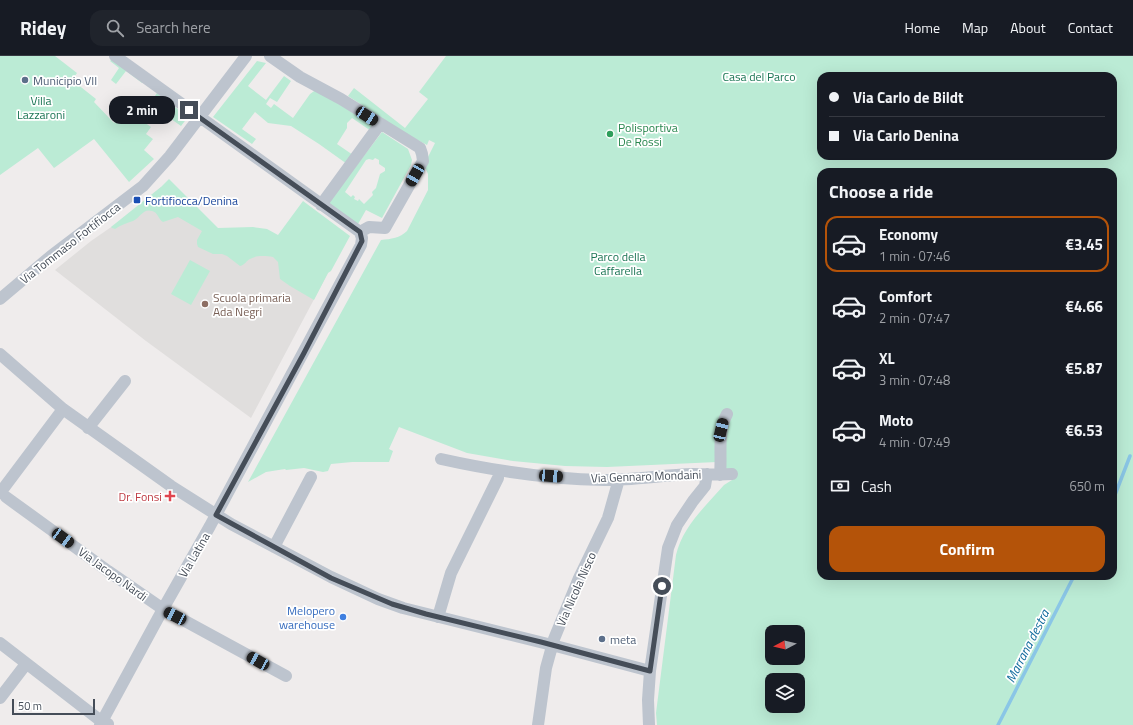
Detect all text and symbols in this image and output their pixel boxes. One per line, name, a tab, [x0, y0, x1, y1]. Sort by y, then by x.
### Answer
search box	[90, 10, 370, 46]
text: Ridey	[20, 13, 66, 42]
text: Search here	[136, 16, 211, 39]
icon: search	[104, 17, 126, 39]
text: Home	[905, 17, 940, 38]
text: Map	[962, 17, 988, 38]
text: About	[1010, 17, 1046, 38]
text: Contact	[1068, 17, 1113, 38]
park label: Casa del Parco	[722, 67, 796, 86]
place label: Municipio VII	[33, 71, 97, 90]
marker: Municipio VII	[20, 75, 30, 85]
text: Via Carlo de Bildt	[853, 86, 964, 109]
park label: Villa Lazzaroni	[17, 91, 65, 124]
callout: 2 min	[109, 96, 175, 124]
text: 2 min	[126, 100, 158, 120]
route end	[180, 101, 198, 119]
car	[354, 104, 380, 128]
place label: Polisportiva De Rossi	[618, 118, 678, 151]
text: Via Carlo Denina	[853, 124, 959, 147]
marker: Polisportiva De Rossi	[605, 129, 615, 139]
car	[404, 162, 426, 188]
text: Choose a ride	[829, 178, 933, 205]
place label: Fortifiocca/Denina	[145, 191, 238, 210]
marker: Fortifiocca/Denina	[132, 195, 142, 205]
street label: Via Tommaso Fortifiocca	[16, 198, 124, 288]
text: Economy	[879, 223, 938, 246]
icon: car	[831, 226, 867, 262]
text: €3.45	[1066, 233, 1103, 256]
text: 1 min · 07:46	[879, 246, 950, 266]
park label: Parco della Caffarella	[590, 247, 646, 280]
text: Comfort	[879, 285, 932, 308]
place label: Scuola primaria Ada Negri	[213, 288, 291, 321]
icon: car	[831, 288, 867, 324]
text: €4.66	[1066, 295, 1103, 318]
marker: Scuola primaria Ada Negri	[200, 299, 210, 309]
text: 2 min · 07:47	[879, 308, 950, 328]
text: XL	[879, 347, 895, 370]
icon: car	[831, 350, 867, 386]
text: €5.87	[1066, 357, 1103, 380]
text: 3 min · 07:48	[879, 370, 950, 390]
text: Moto	[879, 409, 913, 432]
icon: car	[831, 412, 867, 448]
car	[712, 417, 730, 443]
text: €6.53	[1066, 419, 1103, 442]
text: 4 min · 07:49	[879, 432, 950, 452]
street label: Via Gennaro Mondaini	[590, 465, 702, 487]
car	[539, 469, 563, 483]
icon: cash	[829, 475, 851, 497]
text: Cash	[861, 475, 892, 498]
text: 650 m	[1069, 476, 1105, 496]
place label: Dr. Fonsi	[118, 487, 162, 506]
marker: Dr. Fonsi	[165, 491, 175, 501]
car	[50, 526, 76, 550]
button: Confirm	[829, 526, 1105, 572]
street label: Via Latina	[173, 529, 215, 581]
street label: Via Jacopo Nardi	[74, 542, 152, 606]
street label: Via Nicola Nisco	[551, 549, 601, 629]
route start	[653, 577, 671, 595]
place label: Melopero warehouse	[279, 601, 335, 634]
car	[162, 605, 188, 627]
water label: Marrana destra	[1000, 605, 1055, 686]
marker: Melopero warehouse	[338, 612, 348, 622]
north arrow	[765, 625, 805, 665]
map controls	[765, 625, 805, 713]
place label: meta	[610, 630, 636, 649]
marker: meta	[597, 634, 607, 644]
car	[245, 650, 271, 672]
button: layers	[765, 673, 805, 713]
scale bar	[12, 697, 95, 716]
text: 50 m	[18, 698, 42, 714]

